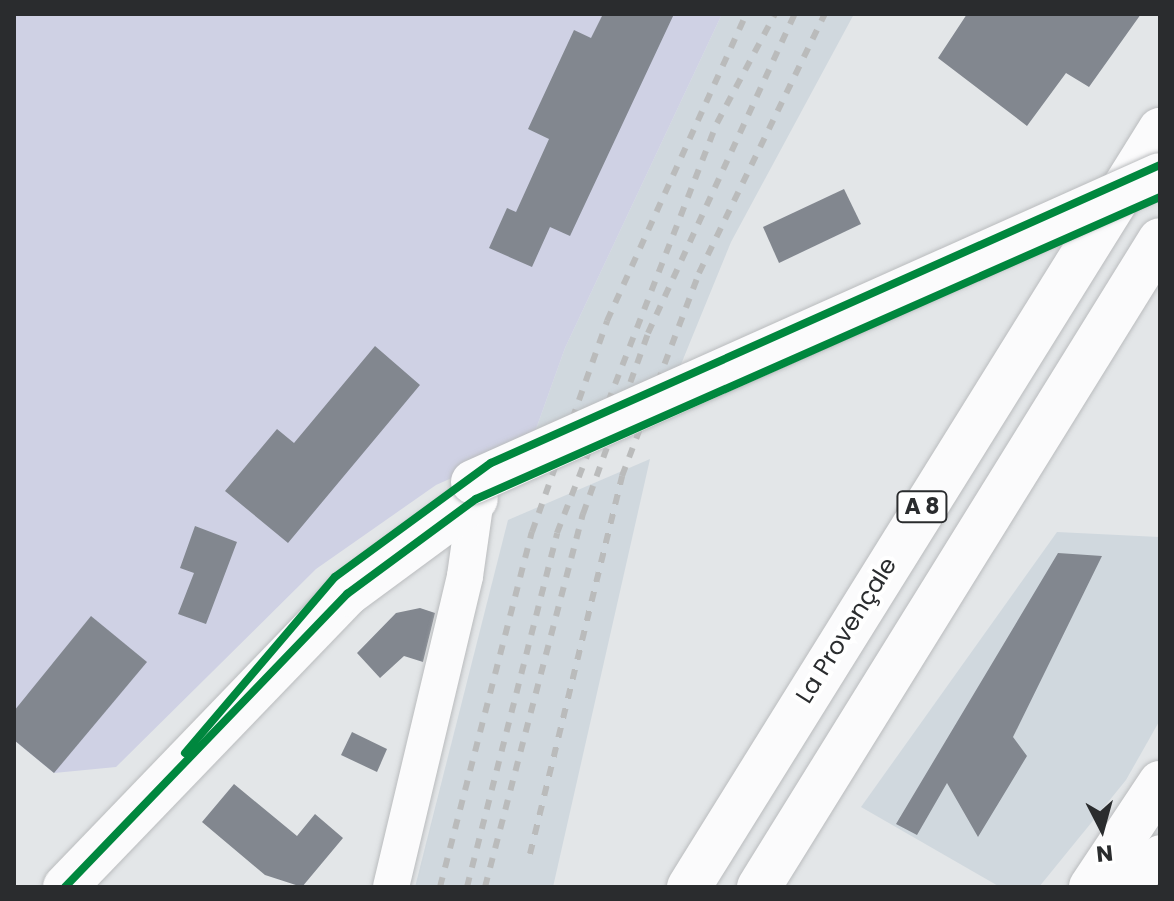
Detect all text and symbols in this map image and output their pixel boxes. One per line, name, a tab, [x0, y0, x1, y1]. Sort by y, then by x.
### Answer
road number: A 8	[896, 489, 948, 525]
street label: La Provençale	[790, 552, 902, 708]
north arrow	[1062, 789, 1142, 869]
text: N	[1095, 837, 1114, 870]

